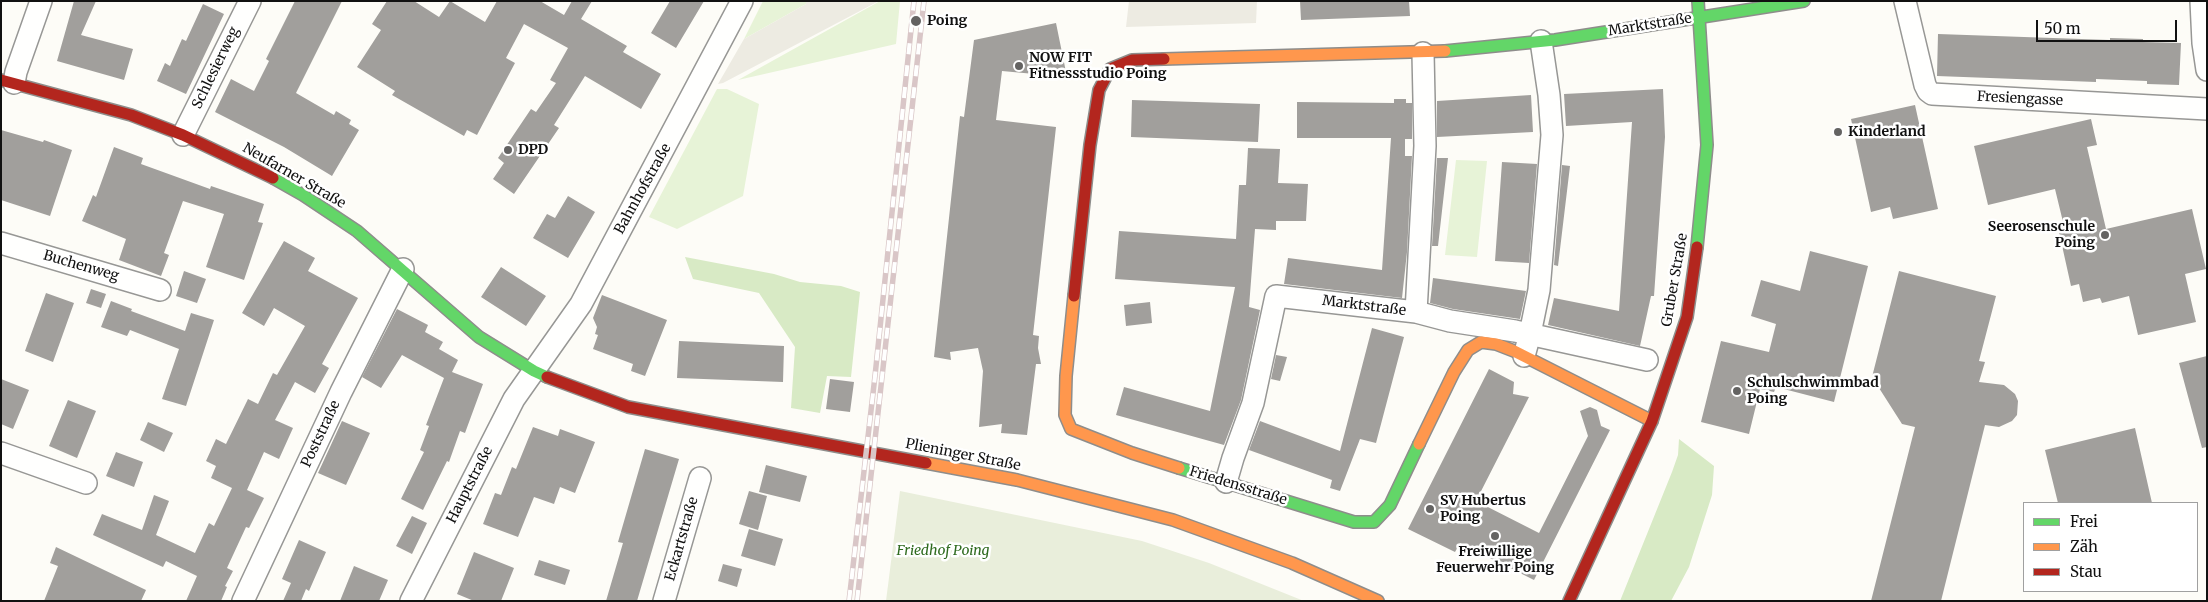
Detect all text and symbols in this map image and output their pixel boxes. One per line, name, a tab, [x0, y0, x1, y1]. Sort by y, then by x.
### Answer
street label: Marktstraße	[1607, 10, 1693, 40]
scale bar	[2038, 10, 2179, 42]
place label: Poing	[927, 13, 967, 29]
marker: Poing	[909, 14, 923, 28]
text: 50 m	[2044, 19, 2081, 38]
street label: Schlesierweg	[189, 24, 243, 112]
place label: NOW FIT Fitnessstudio Poing	[1029, 50, 1166, 82]
marker: NOW FIT Fitnessstudio Poing	[1013, 60, 1025, 72]
street label: Fresiengasse	[1976, 88, 2064, 110]
place label: Kinderland	[1848, 124, 1926, 140]
marker: Kinderland	[1832, 126, 1844, 138]
street label: Neufarner Straße	[240, 140, 348, 212]
street label: Bahnhofstraße	[611, 141, 675, 237]
place label: DPD	[518, 142, 548, 158]
marker: DPD	[502, 144, 514, 156]
place label: Seerosenschule Poing	[1988, 219, 2095, 252]
marker: Seerosenschule Poing	[2099, 229, 2111, 241]
street label: Gruber Straße	[1659, 232, 1691, 328]
street label: Buchenweg	[41, 247, 121, 285]
street label: Marktstraße	[1321, 293, 1407, 319]
place label: Schulschwimmbad Poing	[1747, 375, 1879, 408]
marker: Schulschwimmbad Poing	[1731, 385, 1743, 397]
street label: Poststraße	[298, 398, 344, 470]
street label: Plieninger Straße	[904, 436, 1022, 474]
street label: Hauptstraße	[443, 444, 497, 526]
street label: Friedensstraße	[1187, 463, 1289, 509]
place label: SV Hubertus Poing	[1440, 493, 1526, 526]
street label: Eckartstraße	[662, 495, 702, 583]
legend	[2023, 502, 2198, 592]
marker: SV Hubertus Poing	[1424, 503, 1436, 515]
text: Frei	[2070, 512, 2098, 531]
marker: Freiwillige Feuerwehr Poing	[1489, 530, 1501, 542]
text: Zäh	[2070, 537, 2098, 556]
park label: Friedhof Poing	[897, 543, 989, 559]
place label: Freiwillige Feuerwehr Poing	[1436, 544, 1554, 576]
text: Stau	[2070, 562, 2102, 581]

